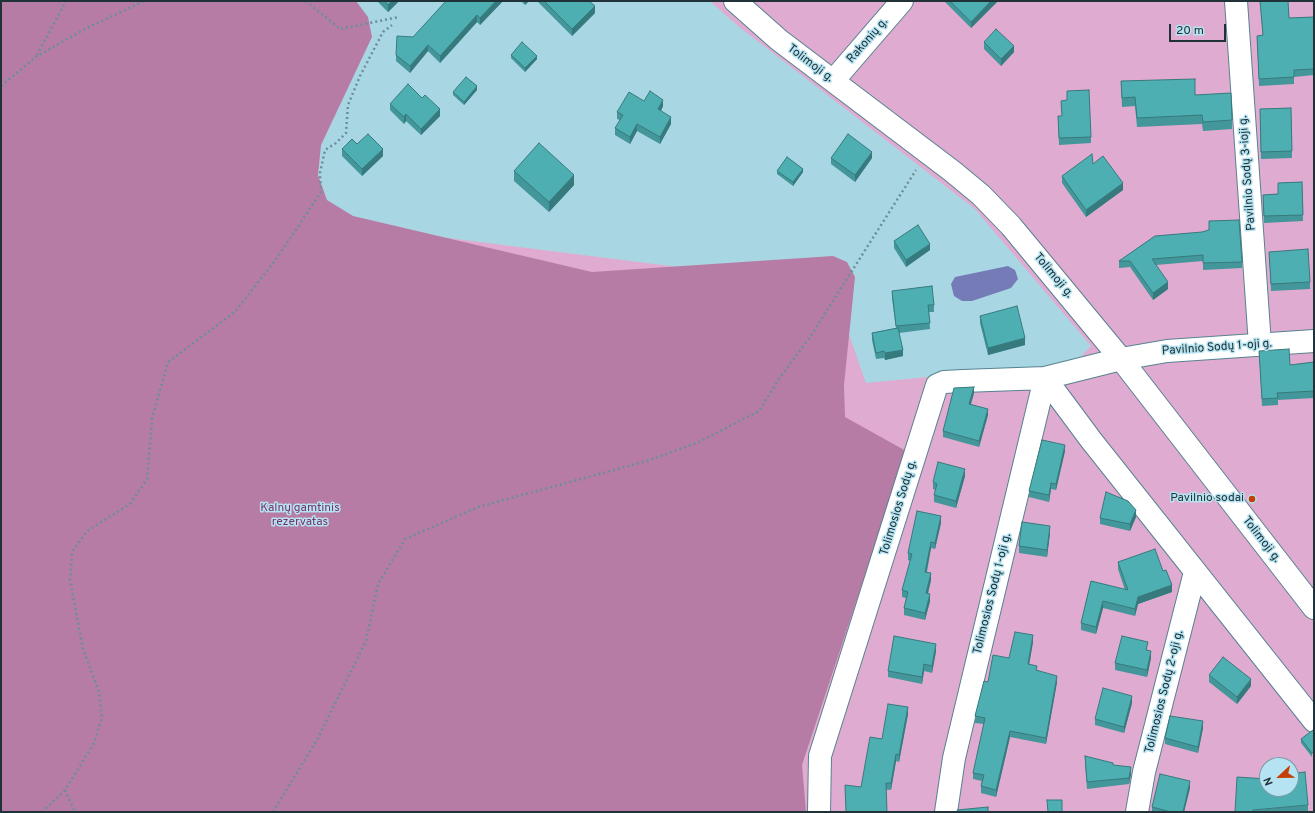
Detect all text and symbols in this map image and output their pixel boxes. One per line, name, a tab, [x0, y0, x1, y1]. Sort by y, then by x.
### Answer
street label: Rakonių g.	[844, 15, 892, 67]
scale bar	[1171, 16, 1228, 42]
text: 20 m	[1176, 23, 1204, 39]
street label: Tolimoji g.	[784, 42, 836, 86]
street label: Pavilnio Sodų 3-ioji g.	[1237, 115, 1259, 231]
street label: Tolimoji g.	[1030, 251, 1076, 301]
street label: Pavilnio Sodų 1-oji g.	[1161, 337, 1273, 359]
street label: Tolimosios Sodų g.	[878, 459, 920, 557]
place label: Pavilnio sodai	[1170, 492, 1244, 506]
marker: Pavilnio sodai	[1247, 494, 1257, 504]
park label: Kalnų gamtinis rezervatas	[260, 502, 340, 530]
street label: Tolimoji g.	[1239, 514, 1283, 566]
street label: Tolimosios Sodų 1-oji g.	[971, 532, 1015, 656]
street label: Tolimosios Sodų 2-oji g.	[1143, 629, 1187, 755]
north arrow	[1259, 757, 1299, 797]
text: N	[1261, 775, 1277, 787]

